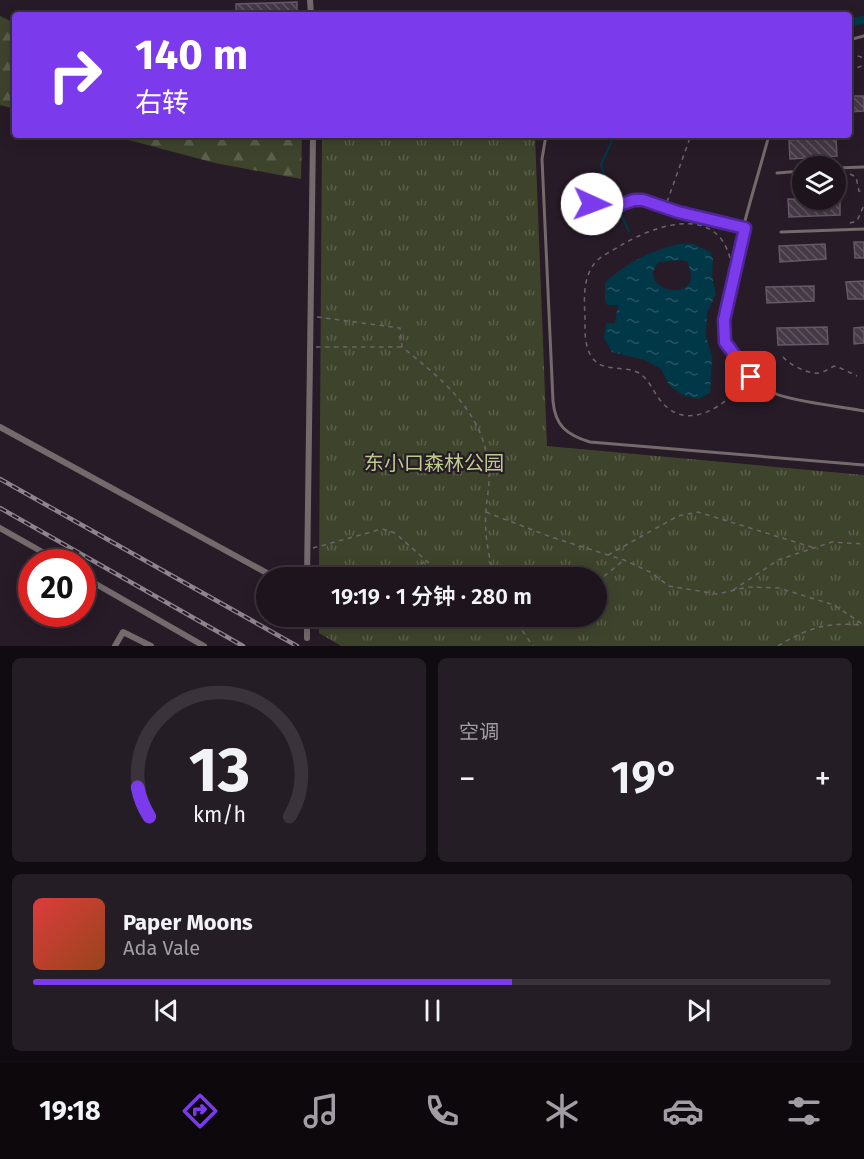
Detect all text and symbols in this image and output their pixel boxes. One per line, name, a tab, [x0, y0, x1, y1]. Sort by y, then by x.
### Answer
text: 140 m	[135, 30, 248, 80]
icon: right	[36, 36, 114, 114]
text: 右转	[135, 87, 189, 119]
map controls	[792, 156, 846, 210]
button: layers	[792, 156, 846, 210]
position arrow	[560, 172, 624, 236]
pin	[725, 351, 776, 402]
icon: arrive	[734, 360, 767, 393]
park label: 东小口森林公园	[364, 451, 504, 475]
speed limit sign: 20	[18, 549, 96, 627]
text: 19:19 · 1 分钟 · 280 m	[331, 583, 532, 610]
text: 空调	[459, 720, 499, 744]
text: 13	[188, 733, 250, 808]
text: 19°	[611, 751, 679, 805]
text: −	[459, 759, 476, 799]
text: +	[815, 759, 831, 799]
text: km/h	[192, 802, 246, 828]
text: Paper Moons	[123, 909, 253, 936]
text: Ada Vale	[123, 936, 200, 960]
icon: previous	[150, 994, 183, 1027]
icon: pause	[416, 994, 449, 1027]
icon: next	[682, 994, 715, 1027]
icon: directions	[179, 1090, 221, 1132]
icon: music	[300, 1090, 342, 1132]
icon: phone	[421, 1090, 463, 1132]
icon: climate	[541, 1090, 583, 1132]
icon: car	[662, 1090, 704, 1132]
icon: filters	[783, 1090, 825, 1132]
text: 19:18	[39, 1095, 101, 1127]

